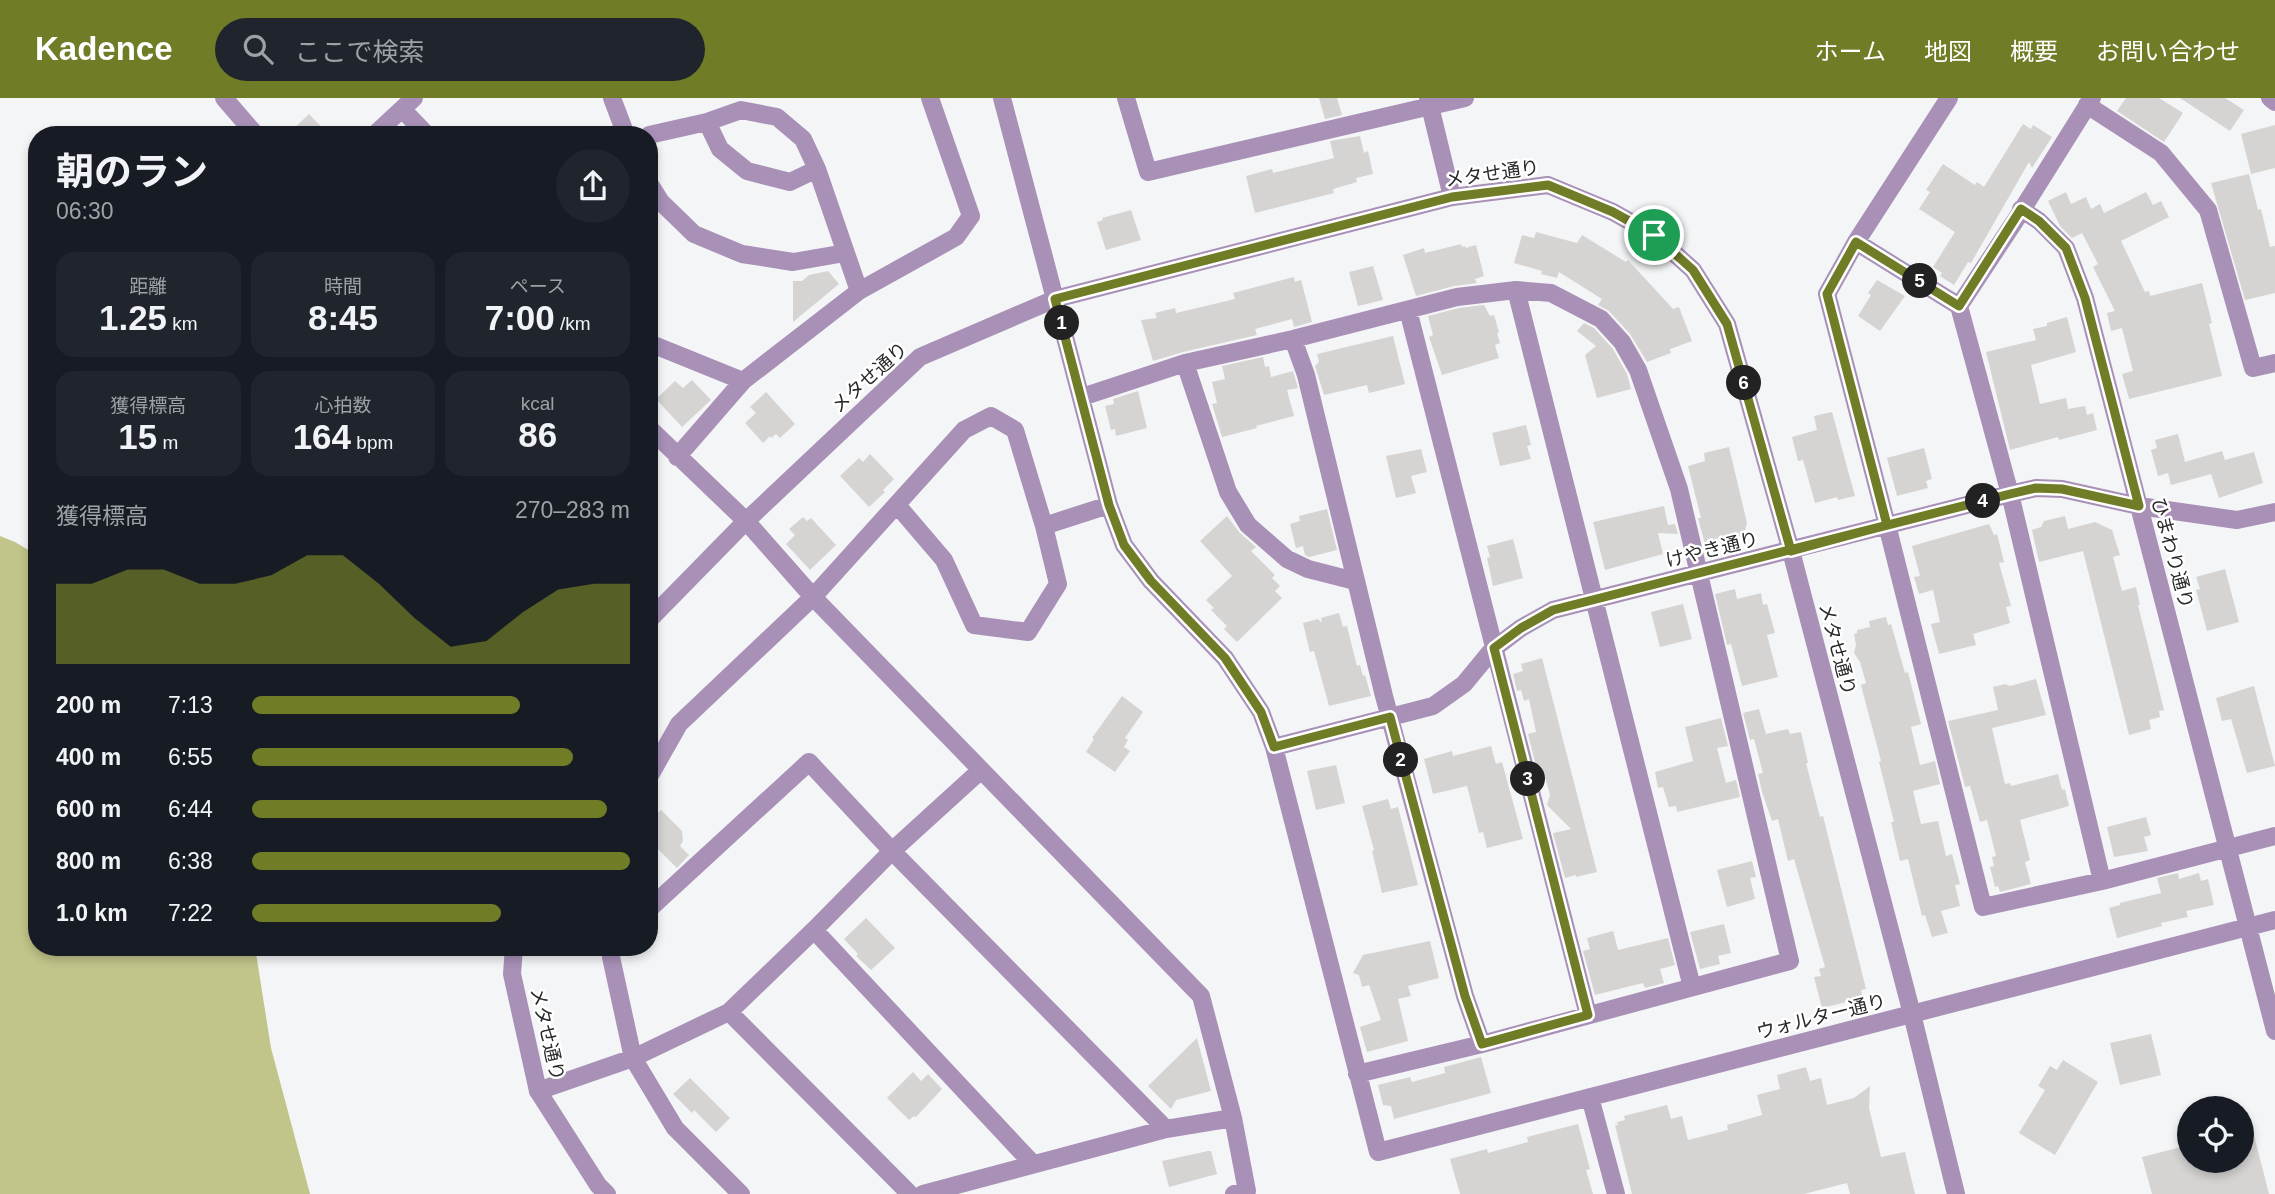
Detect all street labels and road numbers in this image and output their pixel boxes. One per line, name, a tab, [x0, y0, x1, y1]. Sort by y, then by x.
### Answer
street label: メタせ通り	[1444, 156, 1541, 191]
street label: メタせ通り	[827, 338, 912, 417]
street label: ひまわり通り	[2148, 495, 2197, 611]
street label: けやき通り	[1663, 528, 1761, 571]
street label: メタせ通り	[1815, 601, 1860, 698]
street label: メタせ通り	[527, 985, 568, 1083]
street label: ウォルター通り	[1754, 990, 1888, 1043]

